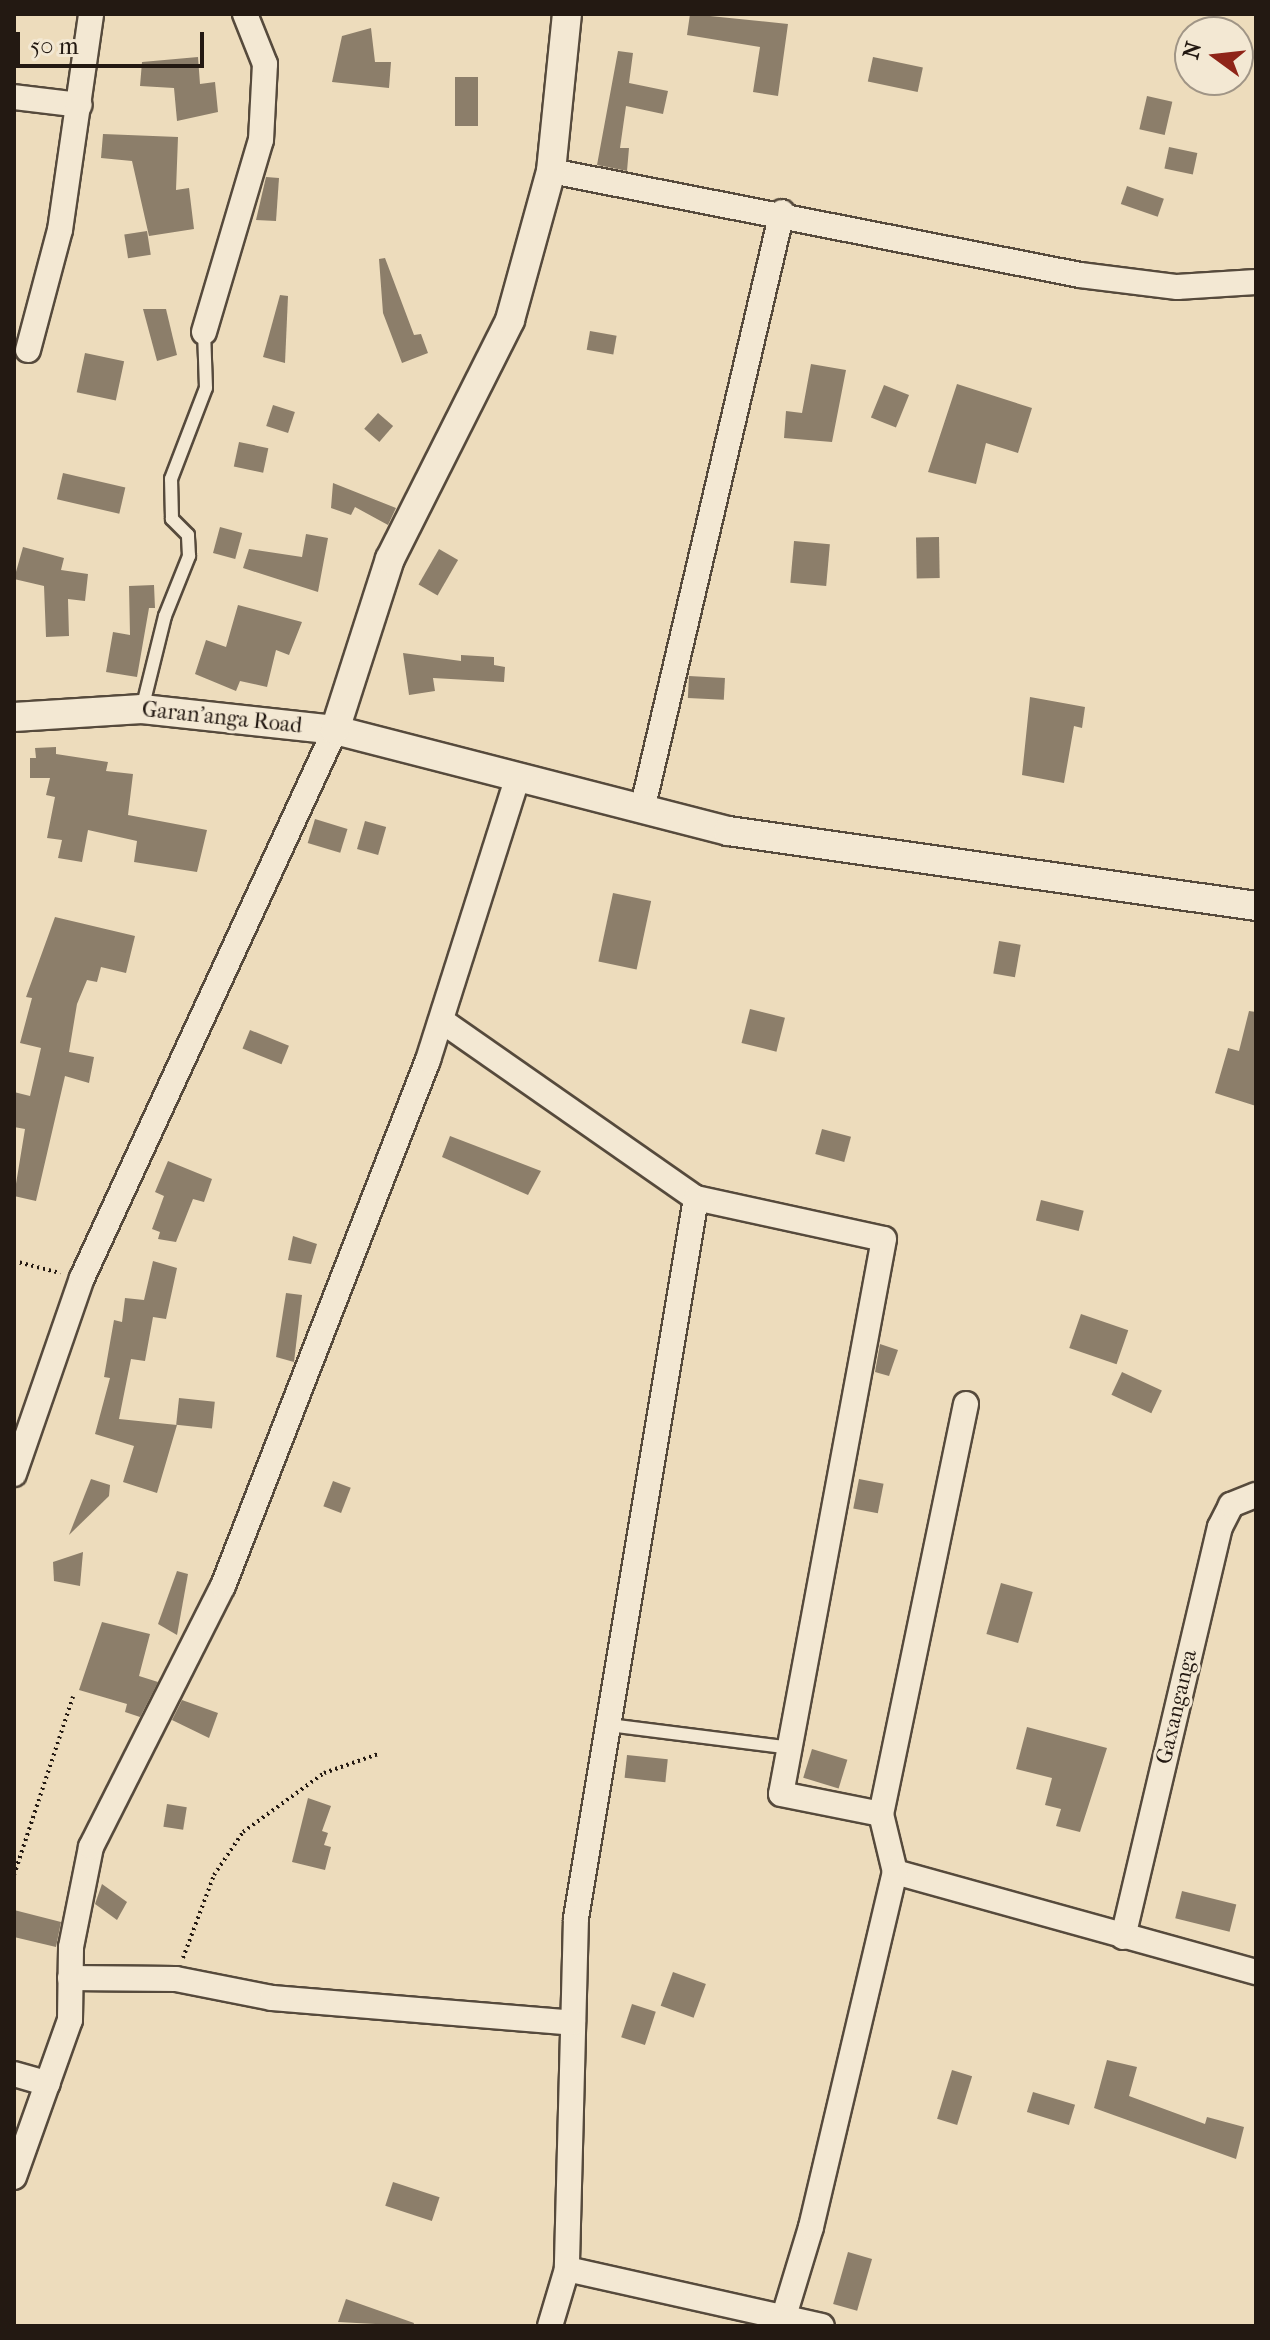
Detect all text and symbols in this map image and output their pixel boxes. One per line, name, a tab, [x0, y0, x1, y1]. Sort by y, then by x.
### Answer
scale bar	[20, 16, 208, 66]
north arrow	[1174, 16, 1254, 96]
text: 50 m	[30, 32, 79, 60]
text: N	[1178, 39, 1207, 62]
street label: Garan'anga Road	[141, 696, 303, 740]
street label: Gaxanganga	[1151, 1647, 1203, 1767]

